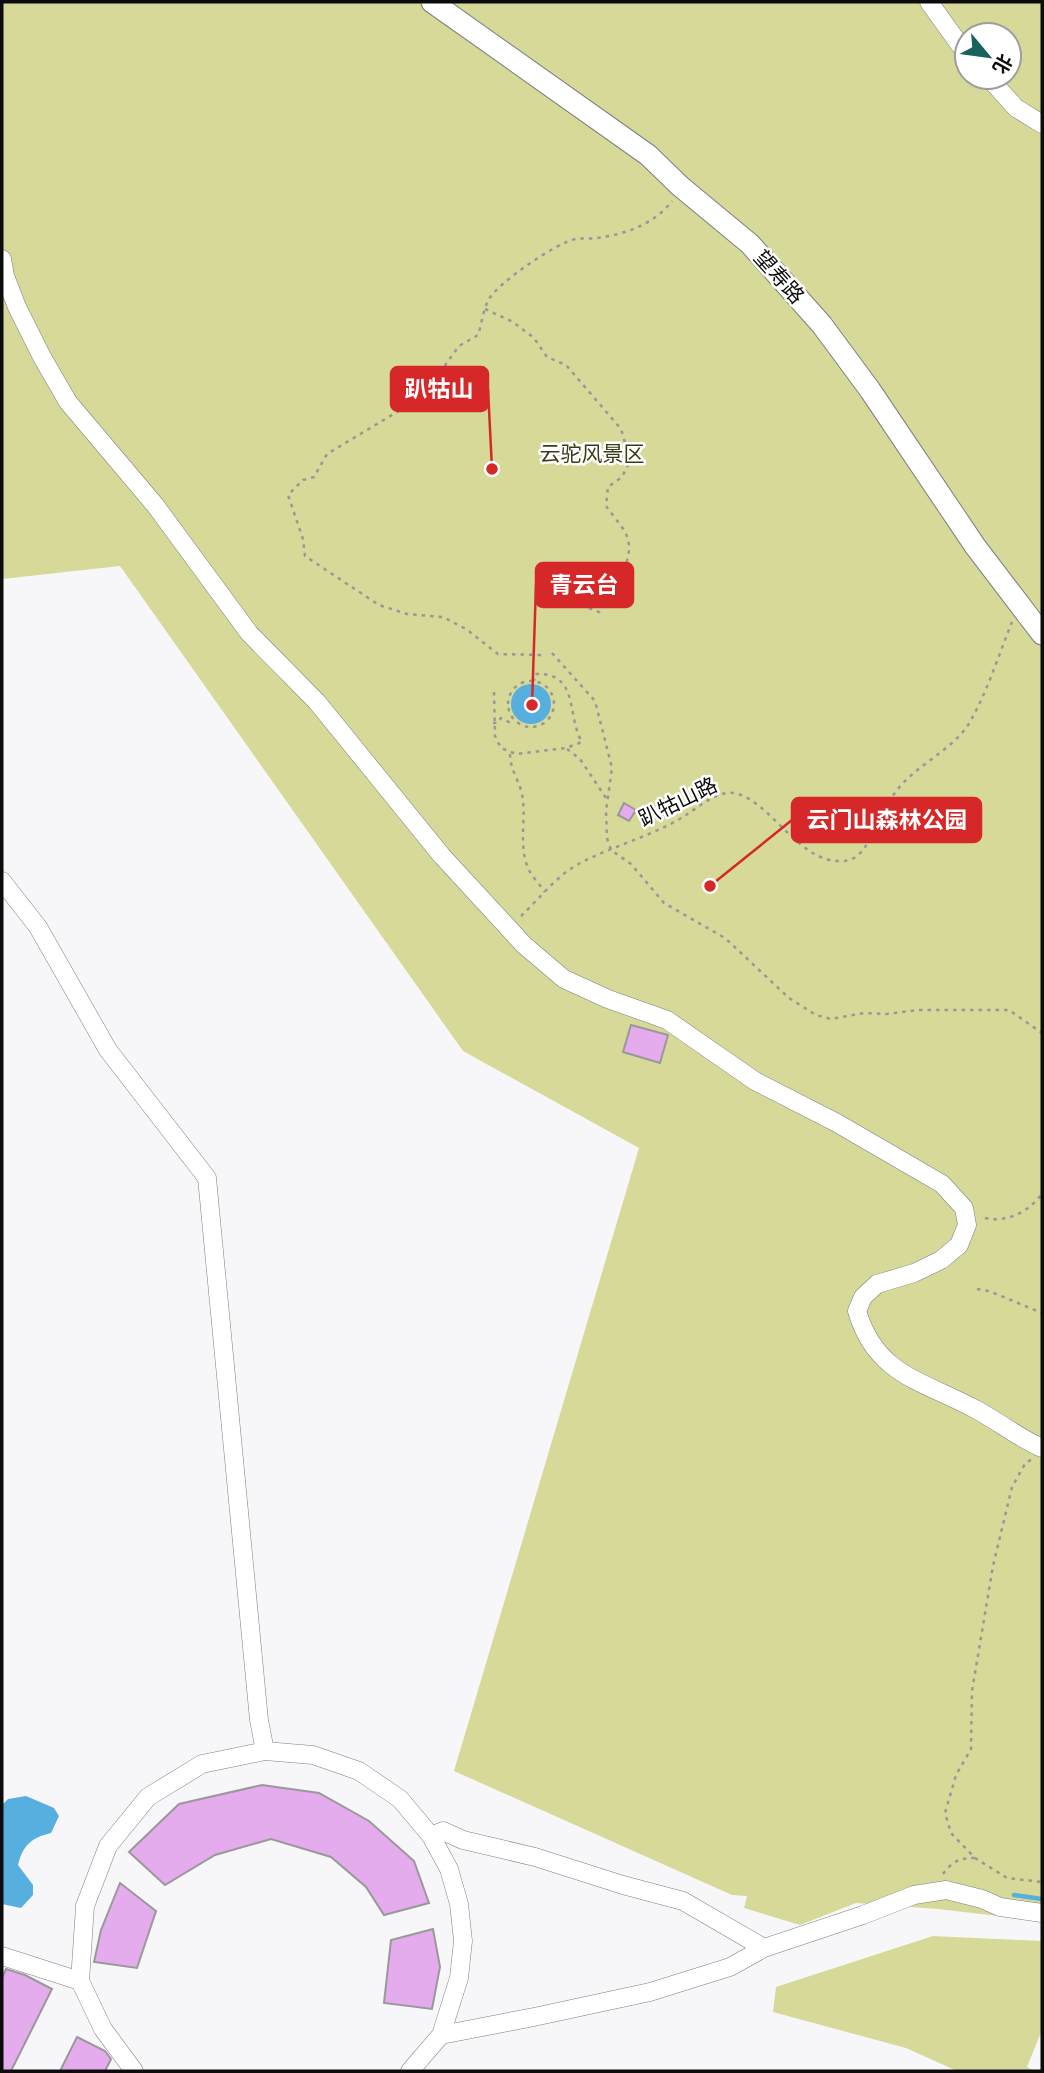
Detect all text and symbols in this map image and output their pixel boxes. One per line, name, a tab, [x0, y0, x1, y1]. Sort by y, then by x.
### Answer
north arrow	[953, 21, 1023, 91]
text: 北	[988, 50, 1017, 78]
street label: 望寿路	[749, 246, 809, 308]
callout: 趴牯山	[391, 367, 488, 411]
text: 趴牯山	[405, 376, 474, 403]
park label: 云驼风景区	[540, 442, 645, 466]
callout: 青云台	[536, 563, 633, 607]
text: 青云台	[550, 572, 619, 599]
street label: 趴牯山路	[635, 773, 721, 831]
callout: 云门山森林公园	[792, 798, 981, 842]
text: 云门山森林公园	[807, 807, 968, 834]

